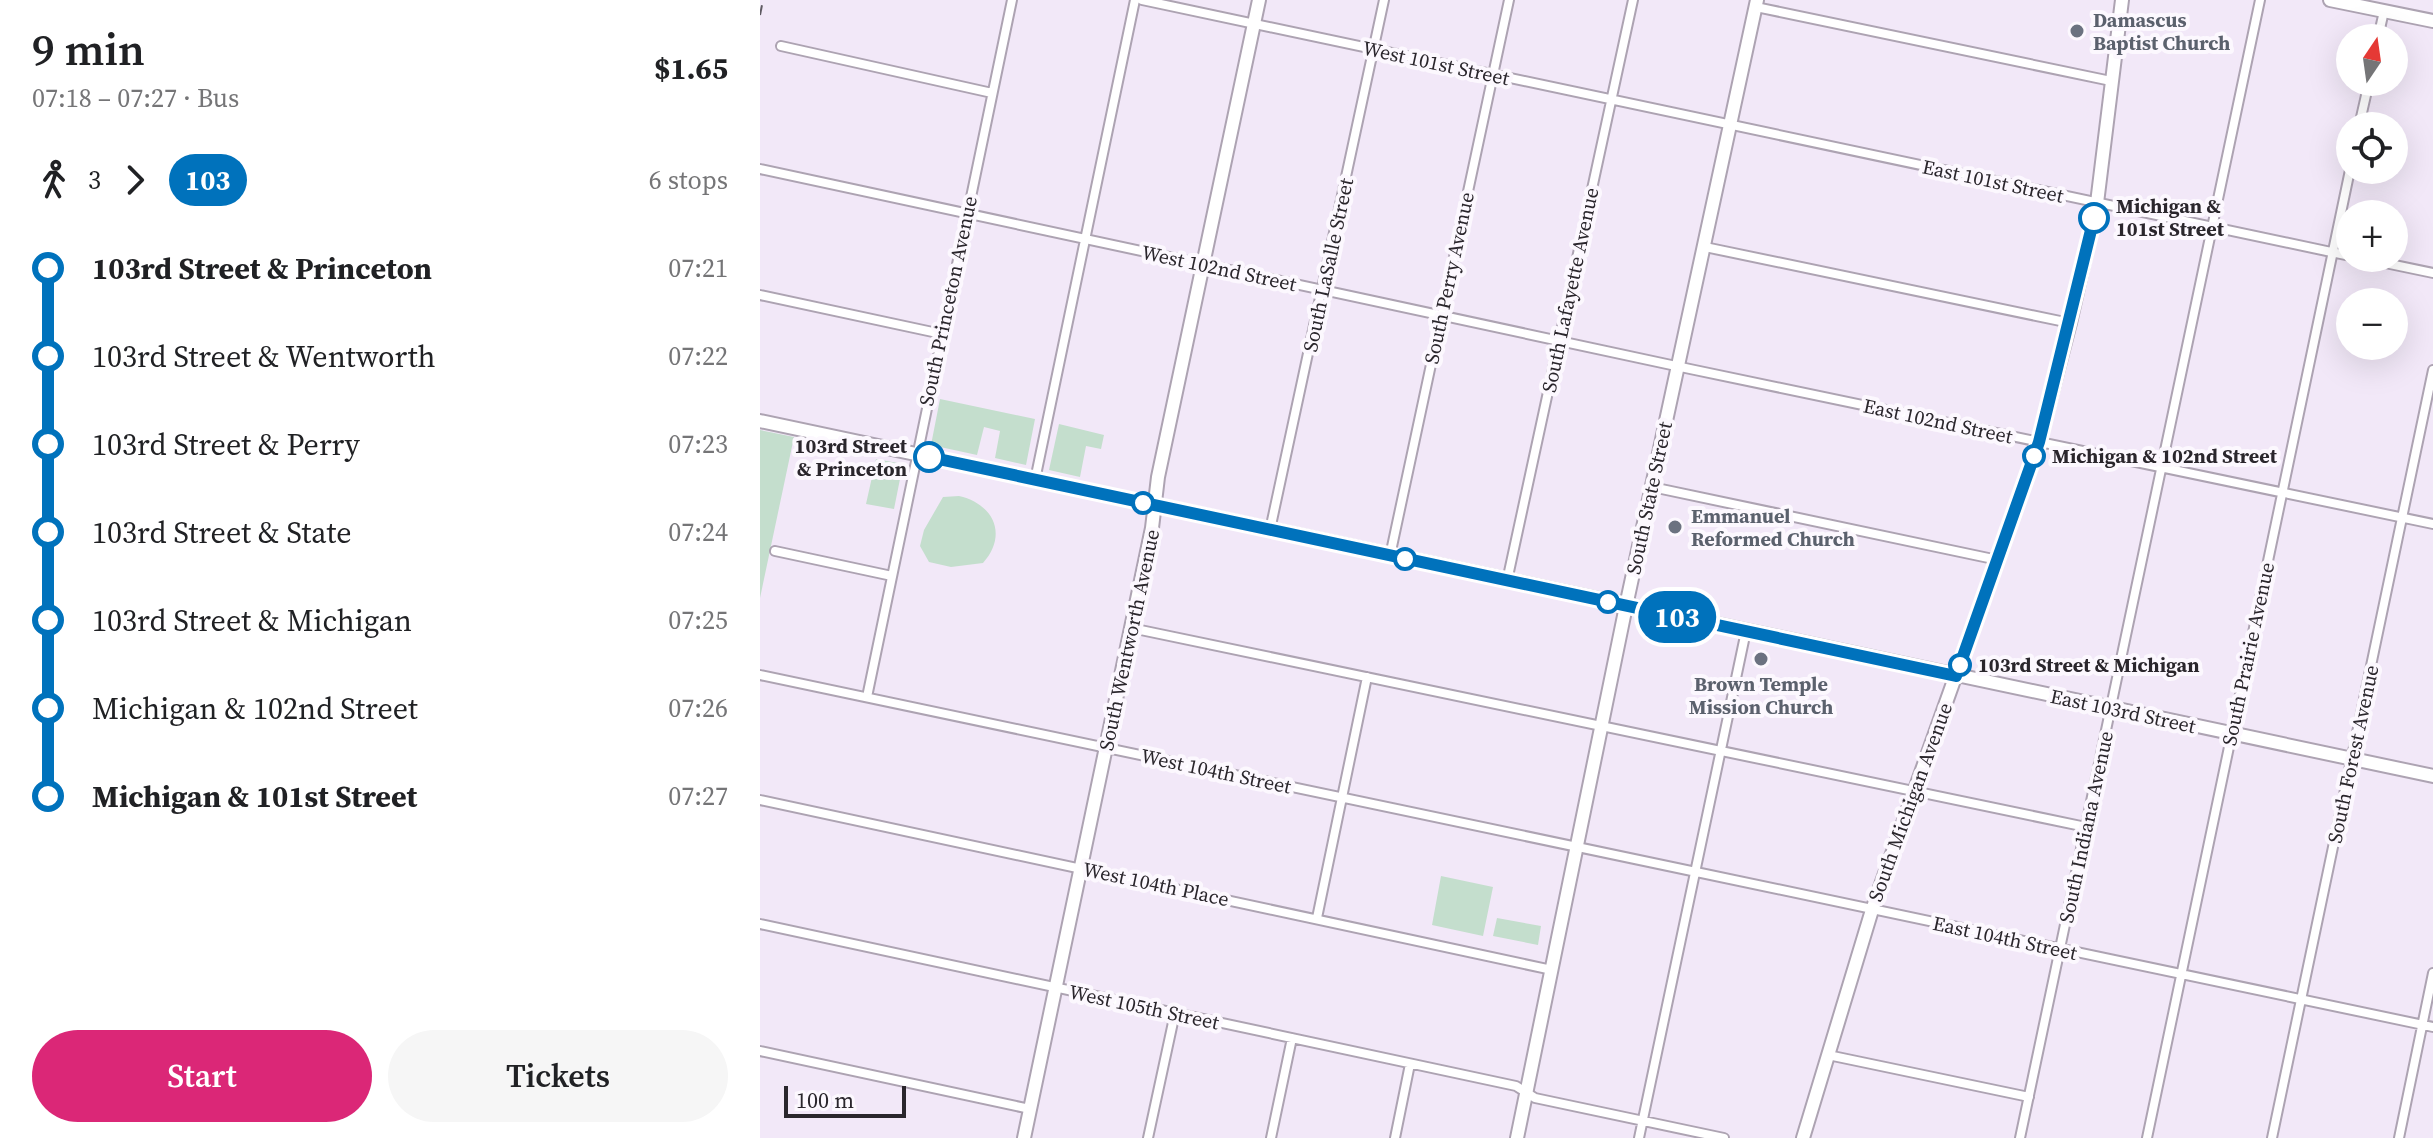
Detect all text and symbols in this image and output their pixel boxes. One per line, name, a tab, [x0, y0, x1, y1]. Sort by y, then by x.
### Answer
place label: Damascus Baptist Church	[2093, 6, 2230, 57]
text: 9 min	[32, 19, 145, 80]
marker: Damascus Baptist Church	[2068, 22, 2086, 40]
north arrow	[2336, 24, 2408, 96]
map controls	[2336, 24, 2408, 360]
street label: West 101st Street	[1360, 34, 1512, 92]
text: $1.65	[654, 48, 728, 89]
text: 07:18 – 07:27 · Bus	[32, 80, 239, 116]
button: locate	[2336, 112, 2408, 184]
street label: East 101st Street	[1920, 152, 2067, 210]
icon: walk	[32, 158, 76, 202]
icon: forward	[113, 158, 157, 202]
text: 103	[185, 161, 231, 199]
text: 3	[88, 162, 101, 198]
text: 6 stops	[649, 162, 728, 198]
street label: South LaSalle Street	[1296, 175, 1360, 354]
street label: South Lafayette Avenue	[1535, 185, 1605, 395]
street label: South Perry Avenue	[1417, 189, 1481, 367]
place label: Michigan & 101st Street	[2116, 192, 2225, 243]
street label: South Princeton Avenue	[912, 193, 984, 409]
button: +	[2336, 200, 2408, 272]
marker: Michigan & 101st Street	[2079, 203, 2109, 233]
street label: West 102nd Street	[1139, 238, 1300, 298]
text: 103rd Street & Princeton	[92, 248, 432, 289]
text: 07:21	[668, 250, 728, 286]
button: −	[2336, 288, 2408, 360]
text: 103rd Street & Wentworth	[92, 336, 436, 377]
text: 07:22	[668, 338, 728, 374]
street label: East 102nd Street	[1861, 392, 2016, 451]
street label: South State Street	[1619, 418, 1679, 577]
text: 103rd Street & Perry	[92, 424, 360, 465]
text: 07:23	[668, 426, 728, 462]
place label: 103rd Street & Princeton	[795, 432, 908, 483]
marker: 103rd Street & Princeton	[914, 442, 944, 472]
place label: Michigan & 102nd Street	[2052, 442, 2278, 470]
marker: Michigan & 102nd Street	[2023, 445, 2045, 467]
unlabelled marker	[1132, 492, 1154, 514]
place label: Emmanuel Reformed Church	[1691, 502, 1855, 553]
text: 103rd Street & State	[92, 512, 352, 553]
text: 07:24	[668, 514, 728, 550]
marker: Emmanuel Reformed Church	[1666, 518, 1684, 536]
street label: South Wentworth Avenue	[1092, 527, 1166, 753]
unlabelled marker	[1394, 548, 1416, 570]
street label: South Prairie Avenue	[2215, 560, 2281, 748]
unlabelled marker	[1597, 591, 1619, 613]
line badge: 103	[1631, 591, 1723, 643]
text: 103	[1654, 598, 1700, 636]
text: 103rd Street & Michigan	[92, 600, 412, 641]
text: 07:25	[668, 602, 728, 638]
marker: Brown Temple Mission Church	[1752, 650, 1770, 668]
place label: 103rd Street & Michigan	[1978, 651, 2199, 679]
marker: 103rd Street & Michigan	[1949, 654, 1971, 676]
street label: South Forest Avenue	[2320, 662, 2386, 846]
place label: Brown Temple Mission Church	[1689, 670, 1833, 721]
street label: East 103rd Street	[2048, 682, 2199, 740]
text: Michigan & 102nd Street	[92, 688, 418, 729]
text: 07:26	[668, 690, 728, 726]
street label: South Michigan Avenue	[1861, 699, 1959, 905]
street label: South Indiana Avenue	[2052, 729, 2120, 925]
street label: West 104th Street	[1138, 741, 1294, 801]
text: Michigan & 101st Street	[92, 776, 417, 817]
text: 07:27	[668, 778, 728, 814]
street label: West 104th Place	[1080, 855, 1232, 913]
street label: East 104th Street	[1930, 909, 2080, 967]
street label: West 105th Street	[1066, 977, 1222, 1037]
button: Start	[32, 1030, 372, 1122]
button: Tickets	[388, 1030, 728, 1122]
scale bar	[784, 1082, 906, 1118]
text: 100 m	[796, 1085, 854, 1115]

